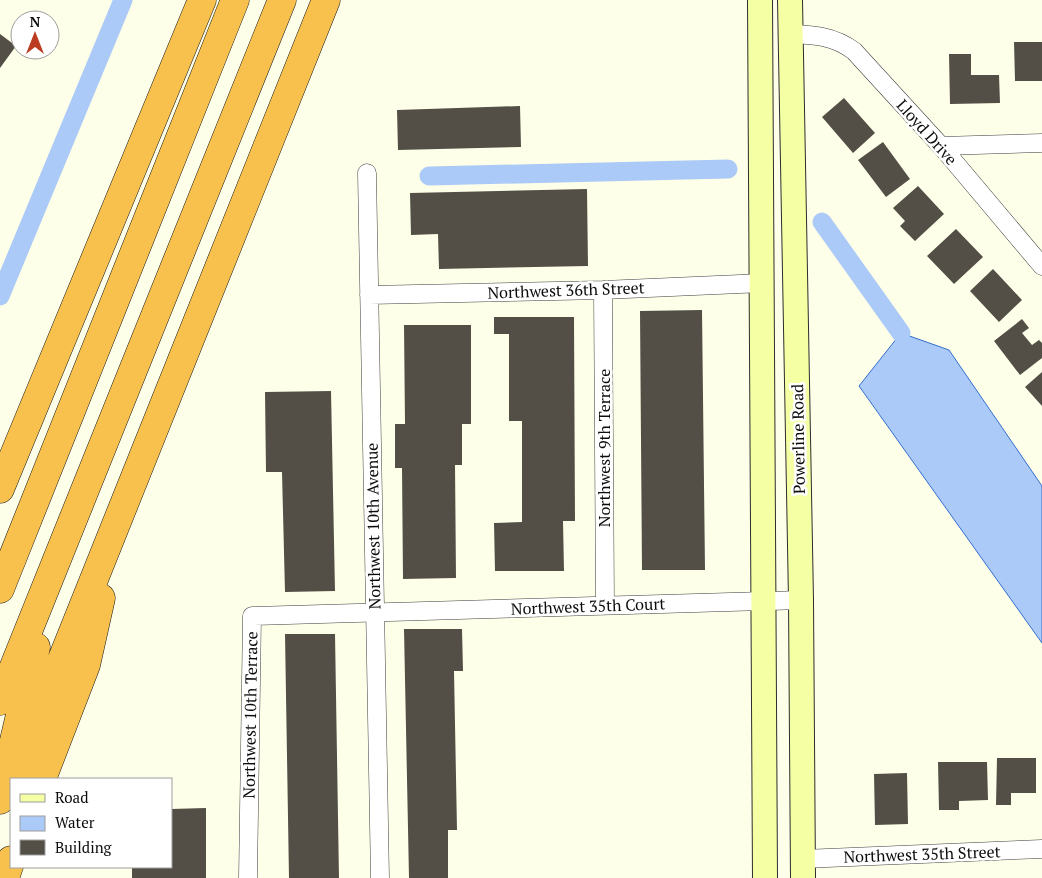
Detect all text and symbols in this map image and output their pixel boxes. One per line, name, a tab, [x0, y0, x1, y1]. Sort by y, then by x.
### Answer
north arrow	[10, 10, 60, 60]
text: N	[30, 12, 41, 31]
street label: Lloyd Drive	[892, 94, 962, 170]
street label: Northwest 36th Street	[487, 276, 645, 304]
street label: Northwest 9th Terrace	[593, 369, 615, 527]
street label: Powerline Road	[786, 384, 810, 494]
street label: Northwest 10th Avenue	[361, 443, 385, 609]
street label: Northwest 35th Court	[510, 592, 666, 620]
street label: Northwest 10th Terrace	[238, 631, 262, 799]
legend	[10, 778, 172, 868]
text: Road	[55, 787, 88, 807]
text: Water	[55, 812, 95, 832]
text: Building	[55, 837, 113, 857]
street label: Northwest 35th Street	[843, 840, 1001, 868]

